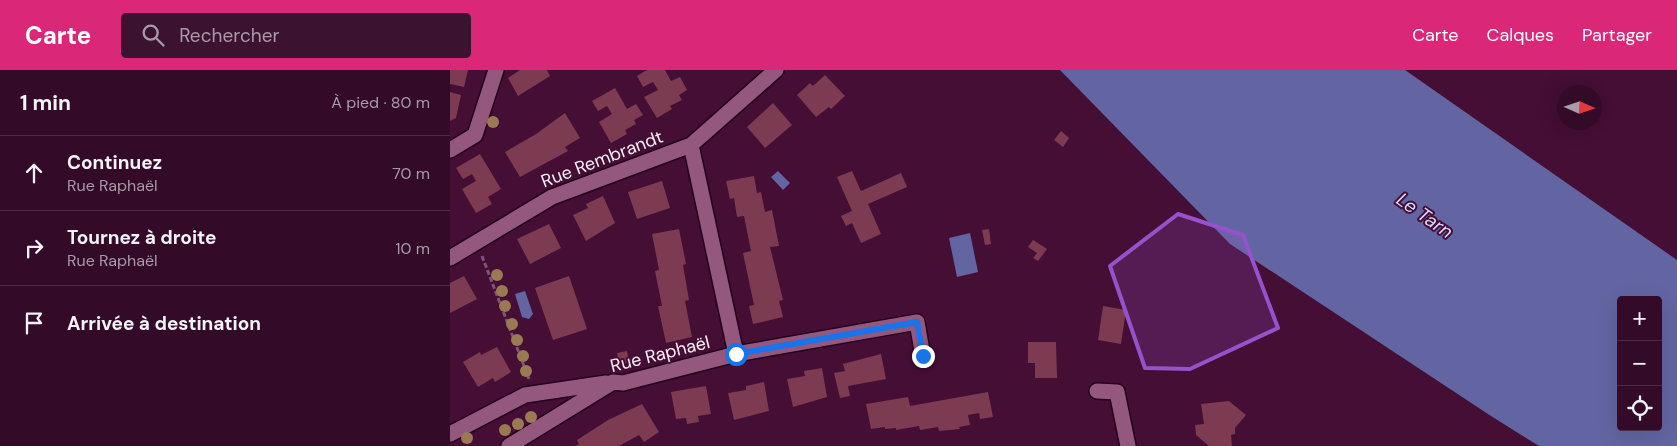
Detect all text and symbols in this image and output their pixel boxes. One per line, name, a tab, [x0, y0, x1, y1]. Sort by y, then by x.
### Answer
search box	[121, 13, 471, 58]
text: Carte	[25, 20, 91, 51]
icon: search	[139, 21, 167, 49]
text: Rechercher	[179, 23, 280, 48]
text: Carte	[1412, 23, 1459, 47]
text: Calques	[1487, 23, 1554, 47]
text: Partager	[1582, 23, 1652, 47]
north arrow	[1557, 85, 1602, 130]
text: 1 min	[20, 89, 71, 117]
text: À pied · 80 m	[331, 92, 430, 113]
street label: Rue Rembrandt	[538, 125, 666, 193]
text: Continuez	[67, 150, 162, 175]
icon: ahead	[20, 159, 48, 187]
text: 70 m	[392, 163, 430, 184]
text: Rue Raphaël	[67, 175, 158, 196]
water label: Le Tarn	[1391, 187, 1458, 244]
text: Tournez à droite	[67, 225, 217, 250]
icon: right	[20, 234, 48, 262]
text: 10 m	[396, 238, 430, 259]
text: Rue Raphaël	[67, 250, 158, 271]
map controls	[1617, 296, 1662, 431]
button: +	[1617, 296, 1662, 341]
icon: arrive	[20, 309, 48, 337]
text: Arrivée à destination	[67, 311, 261, 336]
street label: Rue Raphaël	[608, 330, 712, 378]
button: −	[1617, 341, 1662, 386]
route start	[725, 343, 748, 366]
route end	[912, 345, 935, 368]
button: locate	[1617, 386, 1662, 431]

